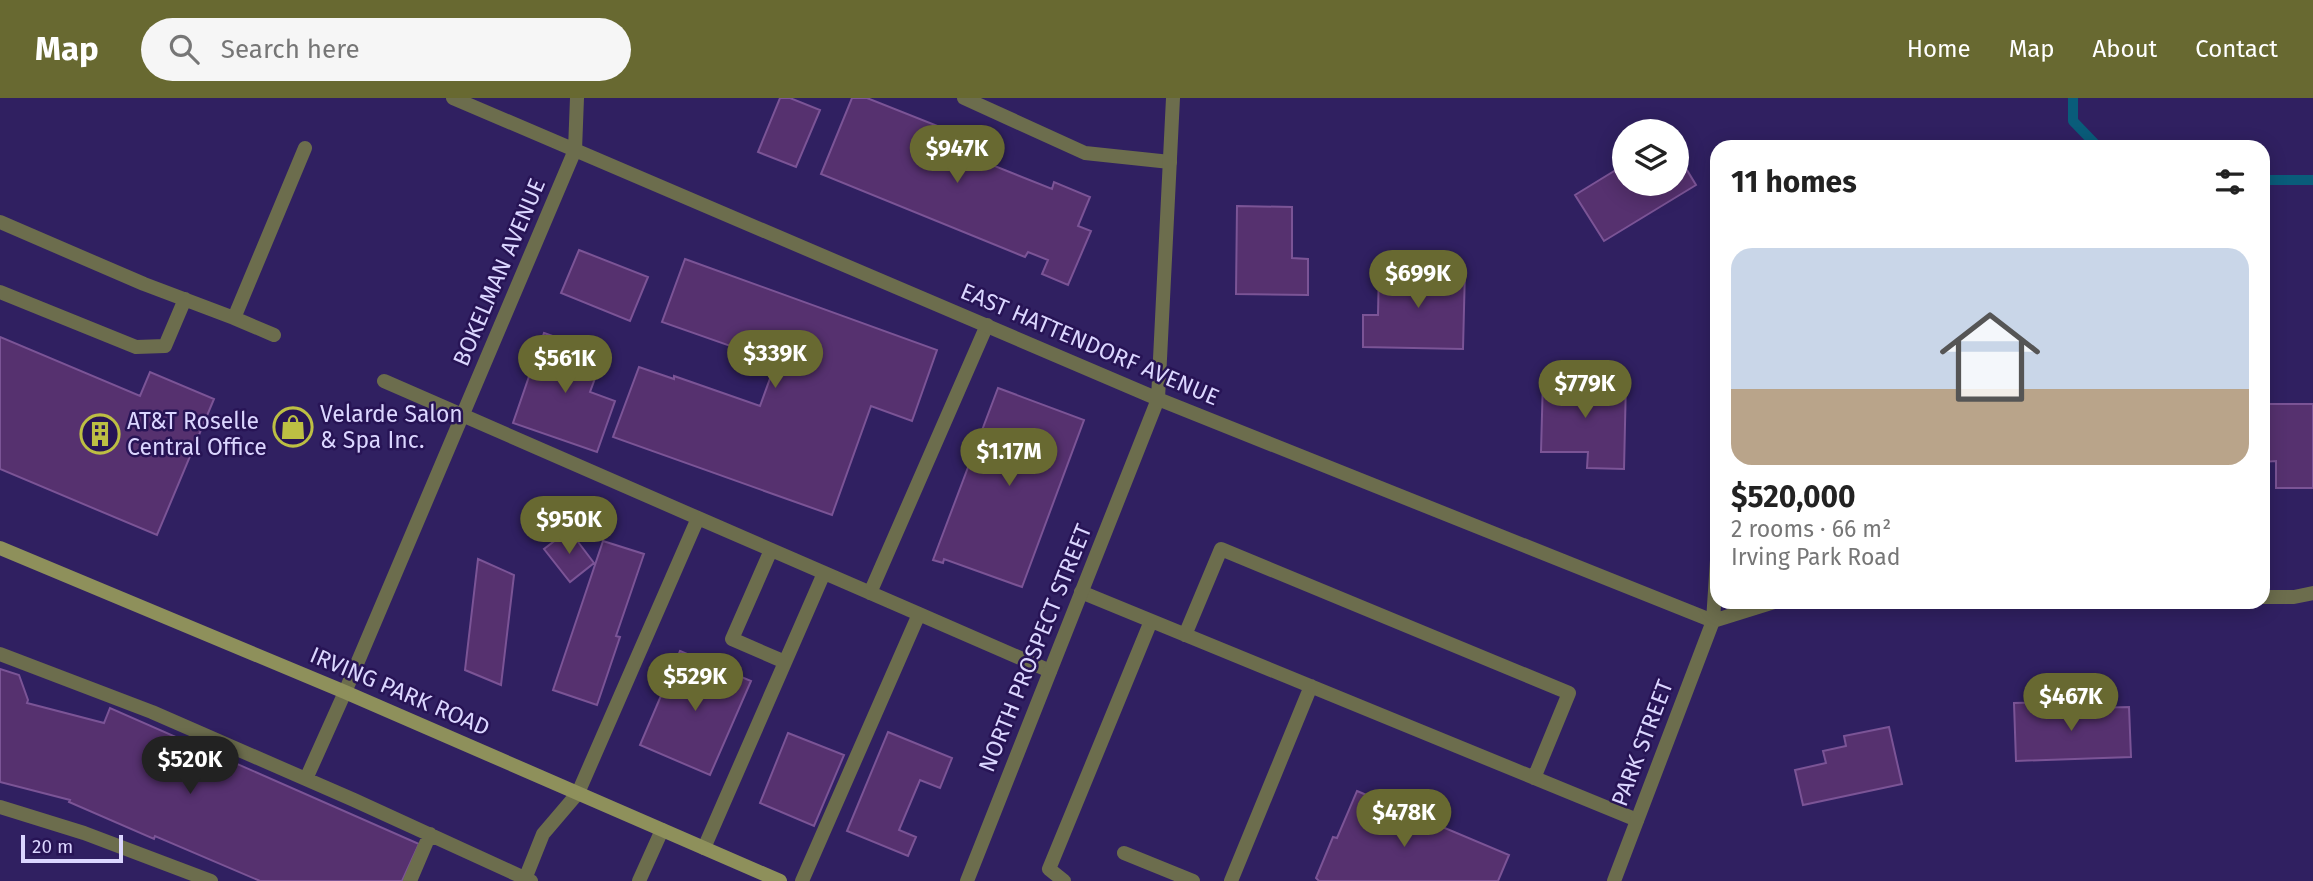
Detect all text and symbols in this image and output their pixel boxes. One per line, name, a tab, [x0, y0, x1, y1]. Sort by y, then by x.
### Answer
search box	[141, 18, 631, 81]
text: Map	[35, 29, 99, 69]
icon: search	[165, 30, 203, 68]
text: Search here	[221, 34, 360, 65]
text: Home	[1907, 35, 1971, 63]
text: Map	[2009, 35, 2055, 63]
text: About	[2093, 35, 2157, 63]
text: Contact	[2195, 35, 2278, 63]
map controls	[1612, 119, 1689, 196]
button: layers	[1612, 119, 1689, 196]
pin: $947K	[908, 126, 1006, 185]
text: $947K	[926, 134, 988, 162]
icon: filters	[2211, 163, 2249, 201]
text: 11 homes	[1731, 164, 1857, 200]
street label: BOKELMAN AVENUE	[447, 174, 551, 370]
pin: $699K	[1369, 250, 1467, 310]
text: $699K	[1385, 259, 1451, 287]
street label: EAST HATTENDORF AVENUE	[956, 277, 1224, 411]
icon: home	[1927, 294, 2053, 420]
pin: $339K	[726, 330, 824, 390]
pin: $561K	[516, 336, 614, 395]
text: $339K	[743, 339, 807, 367]
text: $561K	[534, 344, 596, 372]
pin: $779K	[1536, 360, 1634, 420]
text: $779K	[1555, 369, 1615, 397]
place label: Velarde Salon & Spa Inc.	[320, 400, 463, 454]
shop icon: Velarde Salon & Spa Inc.	[272, 406, 314, 448]
place label: AT&T Roselle Central Office	[127, 407, 267, 461]
building icon: AT&T Roselle Central Office	[79, 413, 121, 455]
pin: $1.17M	[952, 428, 1066, 488]
text: $1.17M	[976, 437, 1042, 465]
text: $520,000	[1731, 479, 1856, 515]
pin: $950K	[520, 496, 618, 556]
text: $950K	[536, 505, 602, 533]
text: 2 rooms · 66 m²	[1731, 515, 1891, 543]
street label: NORTH PROSPECT STREET	[972, 520, 1098, 776]
text: Irving Park Road	[1731, 543, 1900, 571]
street label: IRVING PARK ROAD	[306, 640, 494, 742]
pin: $529K	[646, 654, 744, 713]
text: $529K	[663, 662, 727, 690]
pin: $467K	[2022, 674, 2120, 733]
street label: PARK STREET	[1605, 676, 1679, 810]
text: $467K	[2039, 682, 2103, 710]
pin: $520K	[141, 736, 239, 796]
text: $520K	[158, 745, 222, 773]
pin: $478K	[1355, 790, 1453, 849]
text: $478K	[1372, 798, 1436, 826]
scale bar	[21, 832, 122, 864]
text: 20 m	[32, 835, 73, 858]

